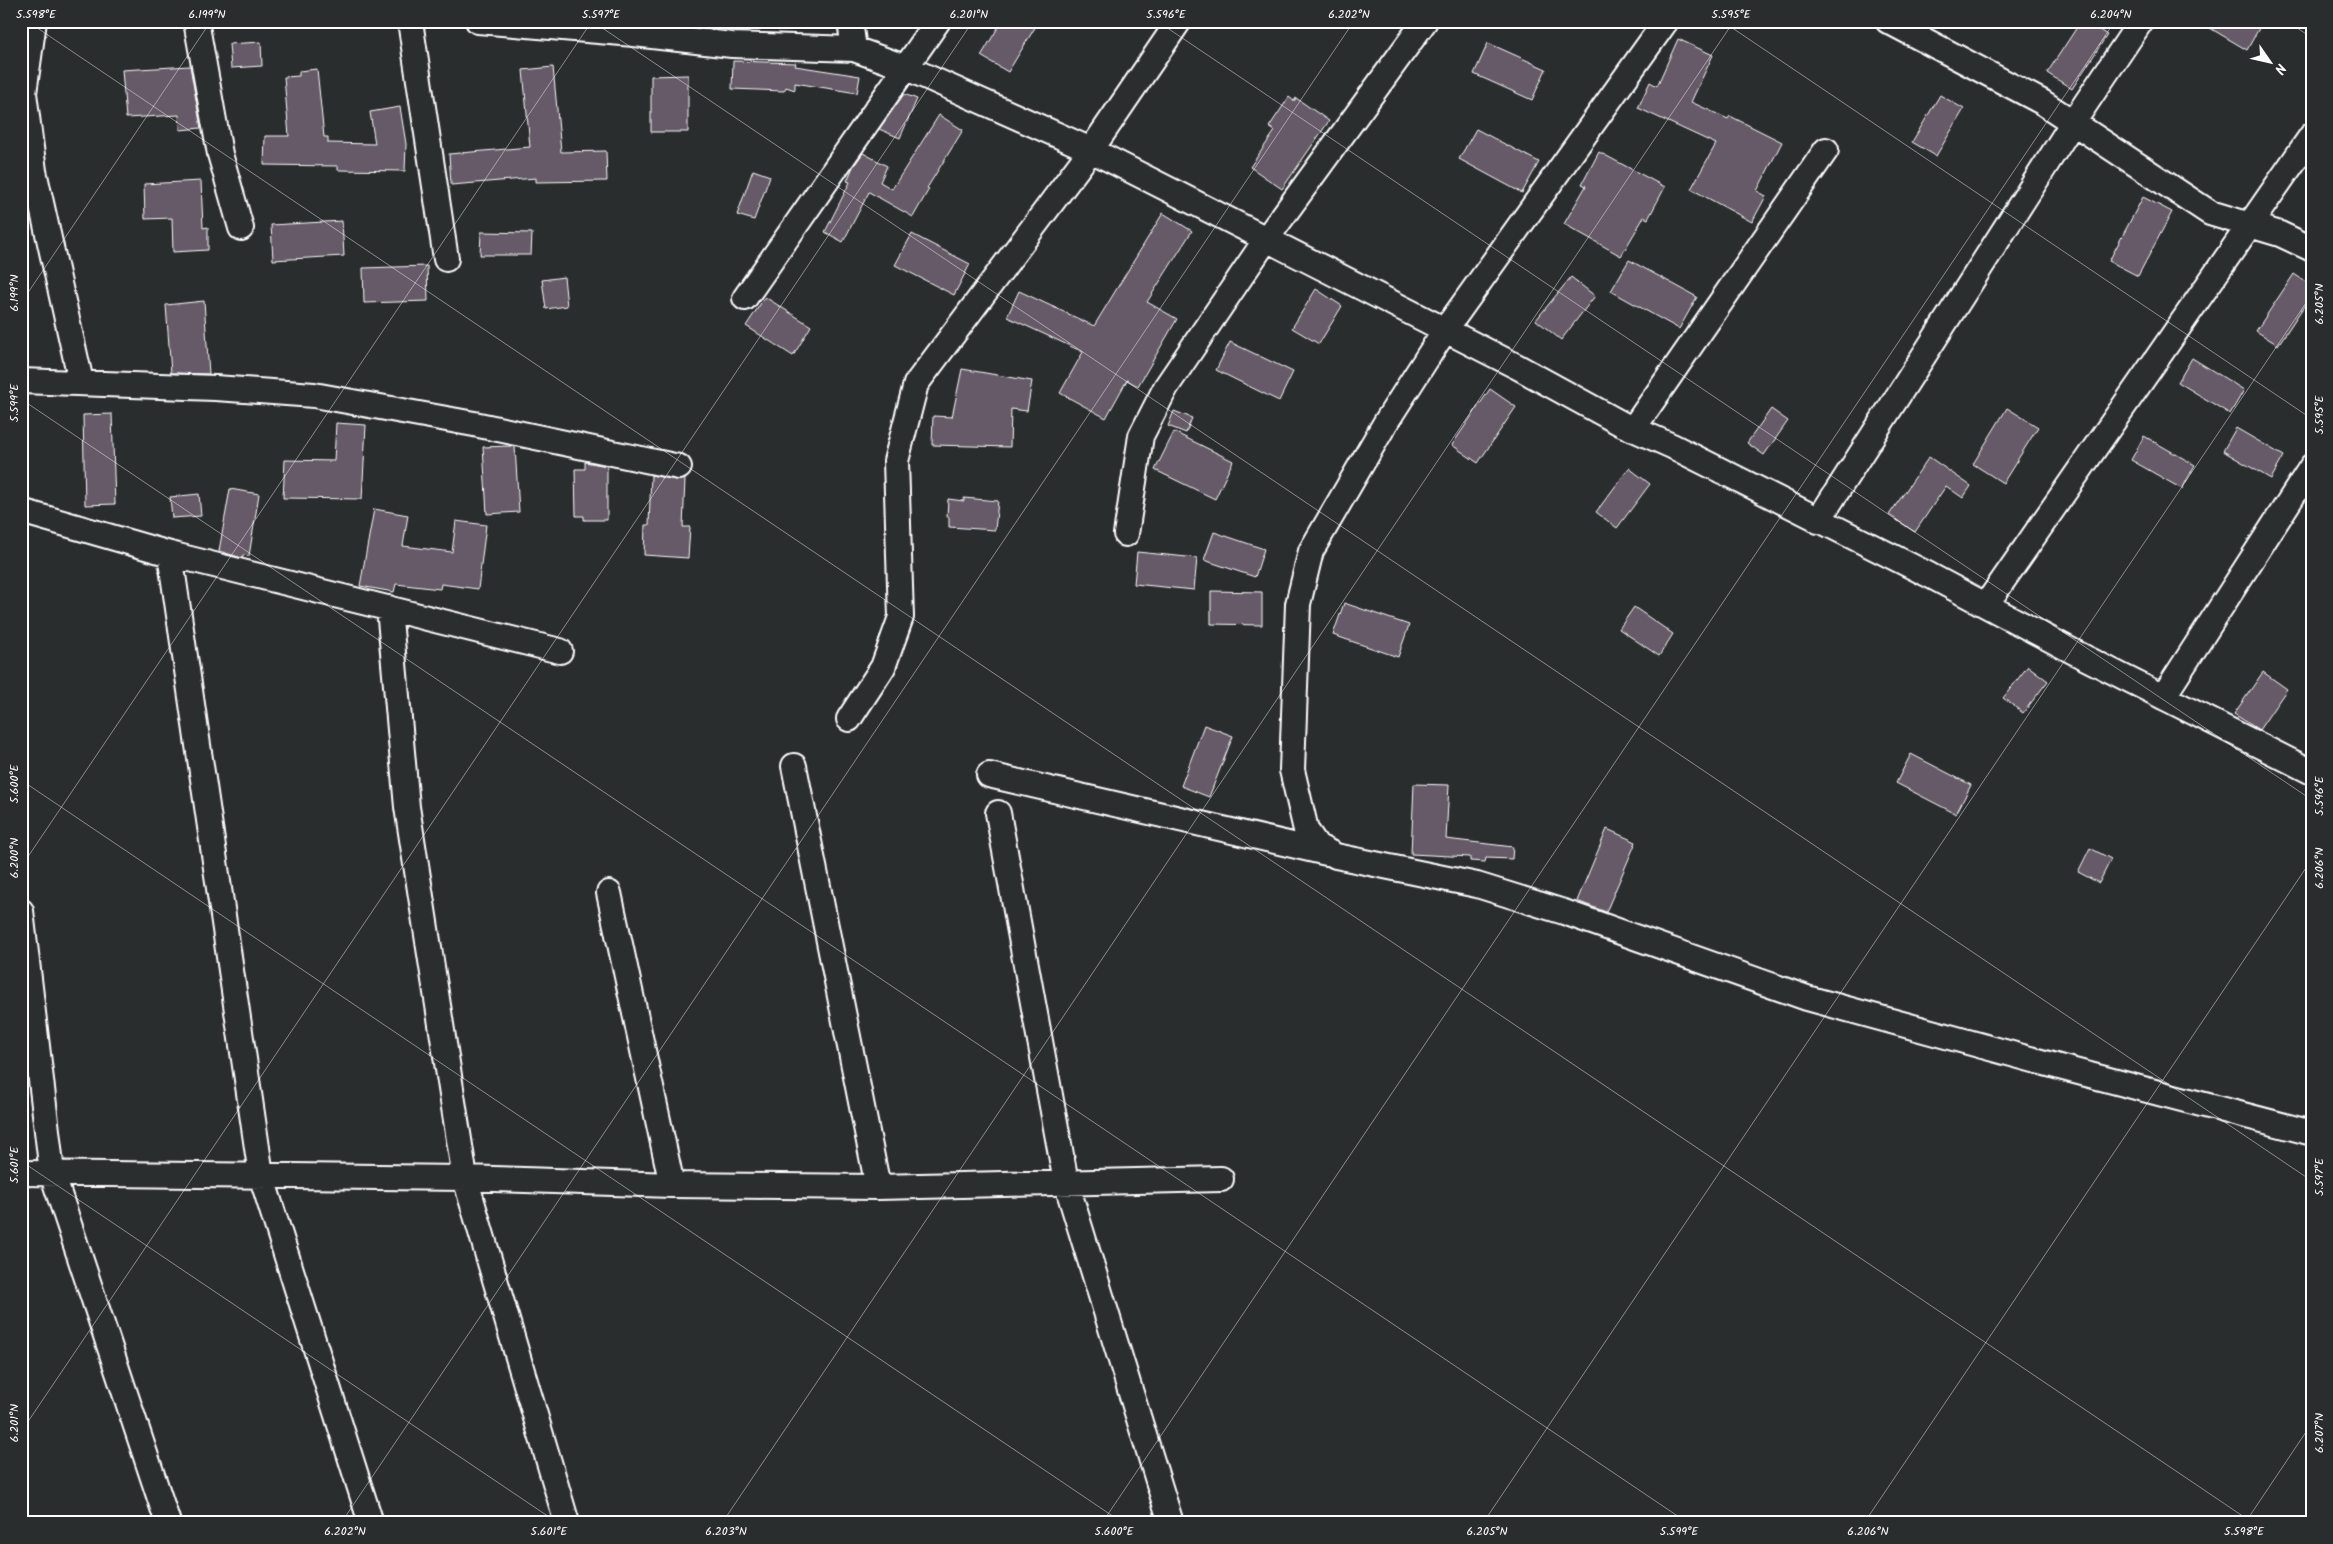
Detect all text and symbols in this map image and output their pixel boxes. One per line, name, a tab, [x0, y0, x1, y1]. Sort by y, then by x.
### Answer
text: 5.598°E	[16, 5, 57, 24]
text: 6.199°N	[188, 5, 226, 24]
text: 5.597°E	[582, 5, 621, 24]
text: 6.201°N	[950, 5, 988, 24]
text: 5.596°E	[1146, 5, 1187, 24]
text: 6.202°N	[1328, 5, 1370, 24]
text: 5.595°E	[1711, 5, 1752, 24]
text: 6.204°N	[2090, 5, 2132, 24]
north arrow	[2246, 38, 2296, 88]
text: N	[2268, 59, 2292, 79]
text: 6.199°N	[5, 274, 24, 312]
text: 6.205°N	[2310, 283, 2329, 325]
text: 5.599°E	[5, 383, 24, 422]
text: 5.595°E	[2310, 394, 2329, 435]
text: 5.600°E	[5, 764, 24, 804]
text: 5.596°E	[2310, 775, 2329, 816]
text: 6.200°N	[5, 838, 24, 878]
text: 6.206°N	[2310, 847, 2329, 889]
text: 5.601°E	[5, 1146, 24, 1183]
text: 5.597°E	[2310, 1157, 2329, 1196]
text: 6.201°N	[5, 1404, 24, 1442]
text: 6.207°N	[2310, 1413, 2329, 1453]
text: 6.202°N	[324, 1522, 366, 1541]
text: 5.601°E	[531, 1522, 568, 1541]
text: 6.203°N	[705, 1522, 747, 1541]
text: 5.600°E	[1094, 1522, 1134, 1541]
text: 6.205°N	[1466, 1522, 1508, 1541]
text: 5.599°E	[1660, 1522, 1699, 1541]
text: 6.206°N	[1847, 1522, 1889, 1541]
text: 5.598°E	[2224, 1522, 2265, 1541]

